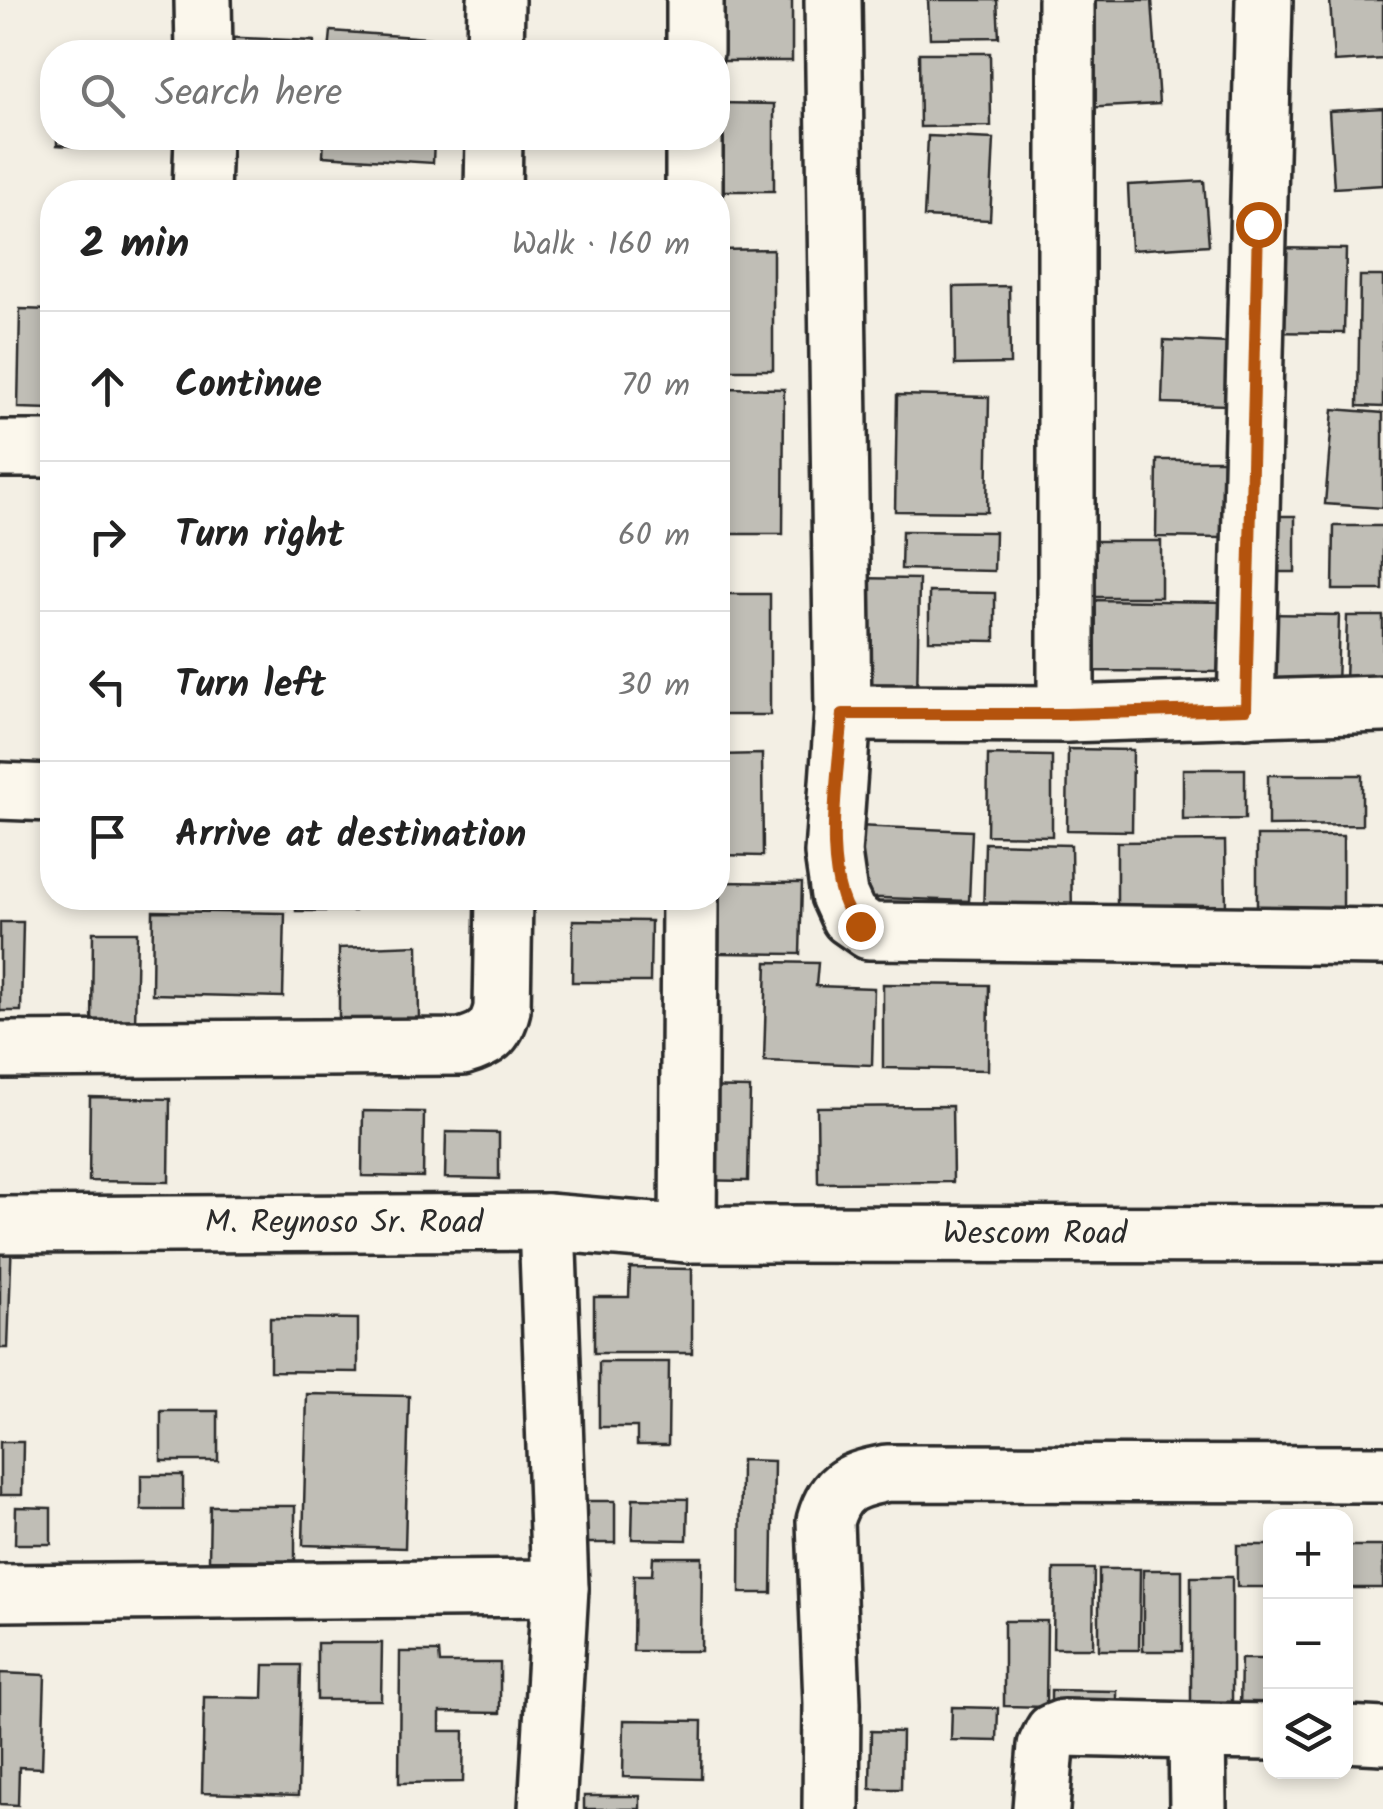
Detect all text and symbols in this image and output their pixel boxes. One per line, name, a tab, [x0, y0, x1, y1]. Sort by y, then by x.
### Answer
search box	[40, 40, 730, 150]
text: Search here	[155, 65, 342, 125]
icon: search	[75, 68, 130, 123]
route start	[1236, 202, 1282, 248]
text: 2 min	[80, 212, 189, 279]
text: Walk · 160 m	[512, 220, 690, 271]
text: Continue	[175, 356, 322, 416]
icon: ahead	[80, 359, 135, 414]
text: 70 m	[621, 361, 690, 412]
text: Turn right	[175, 506, 344, 566]
icon: right	[80, 509, 135, 564]
text: 60 m	[618, 511, 690, 562]
text: Turn left	[175, 656, 326, 716]
icon: left	[80, 659, 135, 714]
text: 30 m	[617, 661, 690, 712]
text: Arrive at destination	[175, 806, 526, 866]
icon: arrive	[80, 809, 135, 864]
route end	[838, 904, 884, 950]
street label: M. Reynoso Sr. Road	[205, 1198, 484, 1249]
street label: Wescom Road	[943, 1209, 1128, 1260]
map controls	[1263, 1509, 1353, 1779]
button: +	[1263, 1509, 1353, 1599]
button: −	[1263, 1599, 1353, 1689]
button: layers	[1263, 1689, 1353, 1779]

